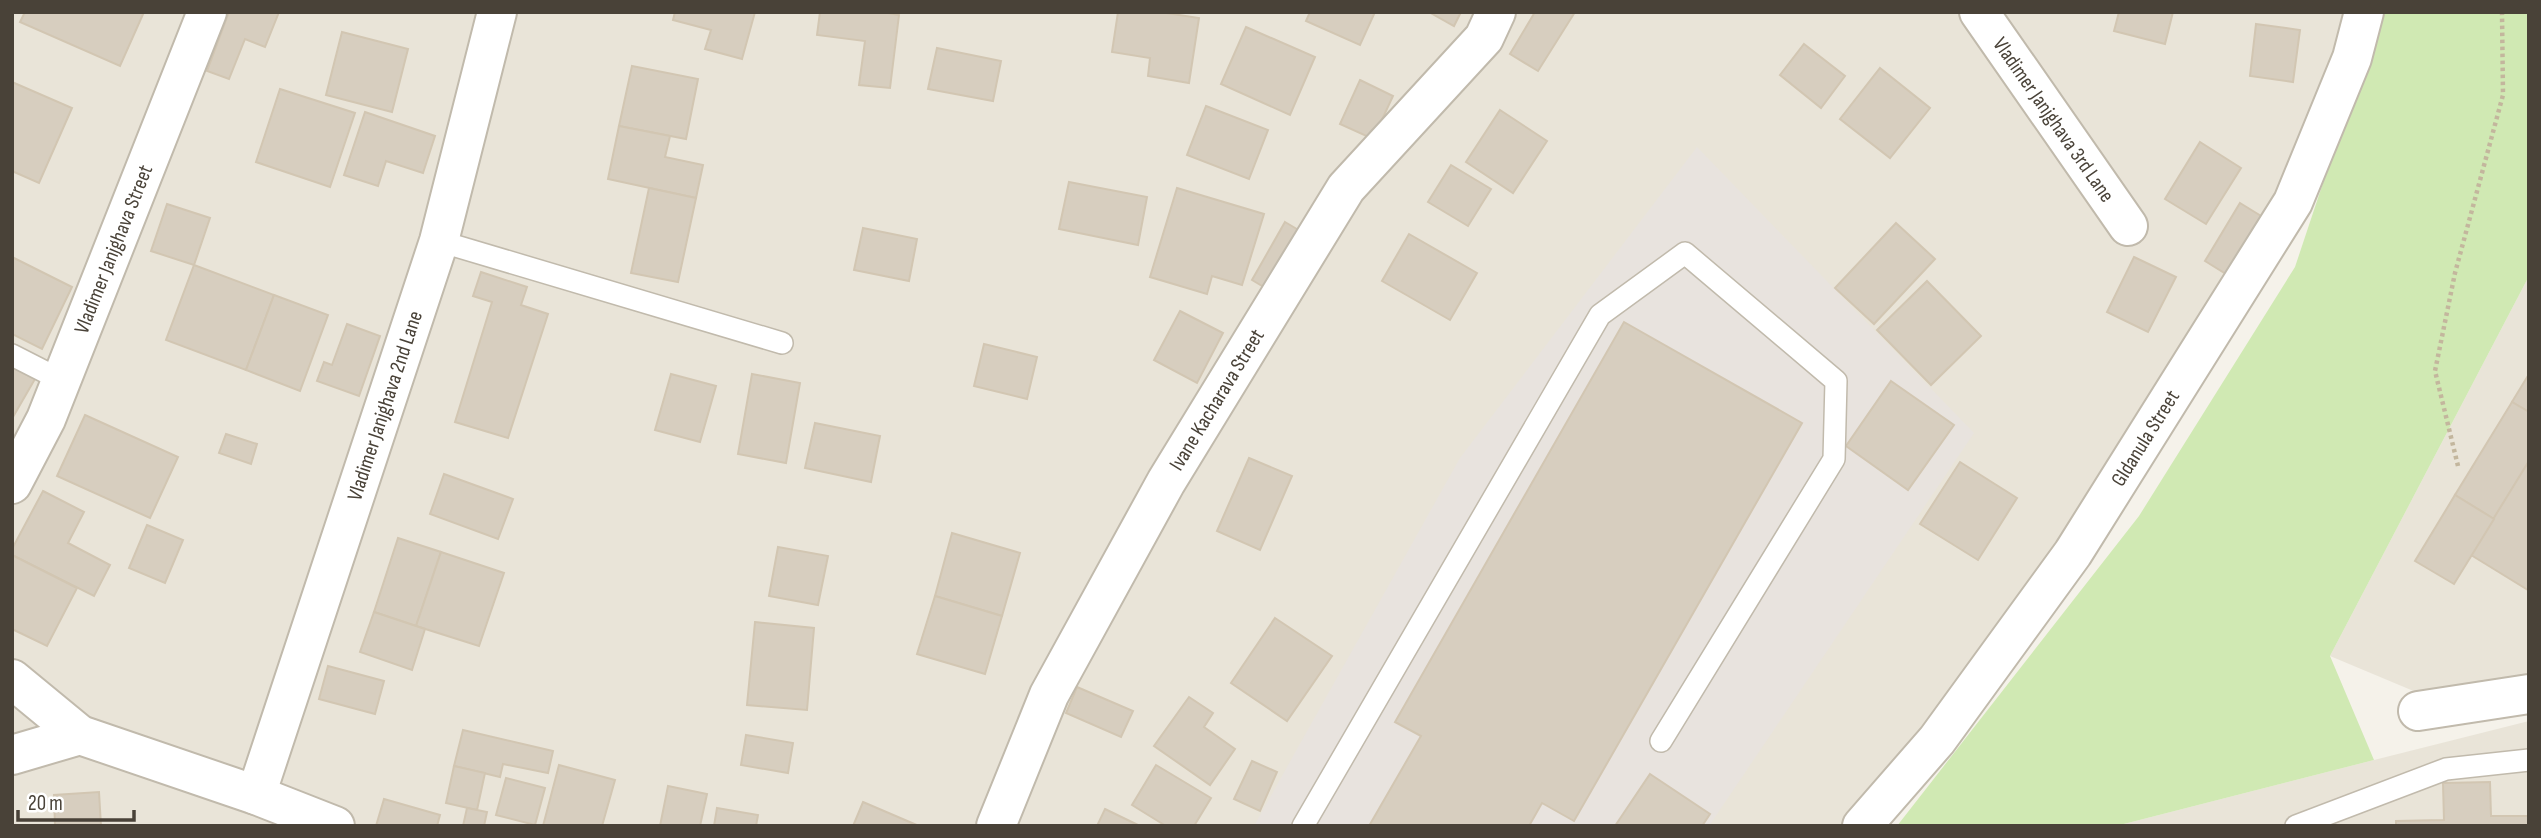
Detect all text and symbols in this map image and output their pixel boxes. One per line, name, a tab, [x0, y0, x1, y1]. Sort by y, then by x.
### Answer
street label: Vladimer Janjghava 3rd Lane	[1988, 32, 2120, 207]
street label: Vladimer Janjghava Street	[69, 161, 158, 337]
street label: Vladimer Janjghava 2nd Lane	[342, 308, 428, 504]
street label: Ivane Kacharava Street	[1164, 324, 1269, 475]
street label: Gldanula Street	[2106, 385, 2185, 491]
scale bar	[18, 778, 133, 822]
text: 20 m	[28, 791, 63, 816]

